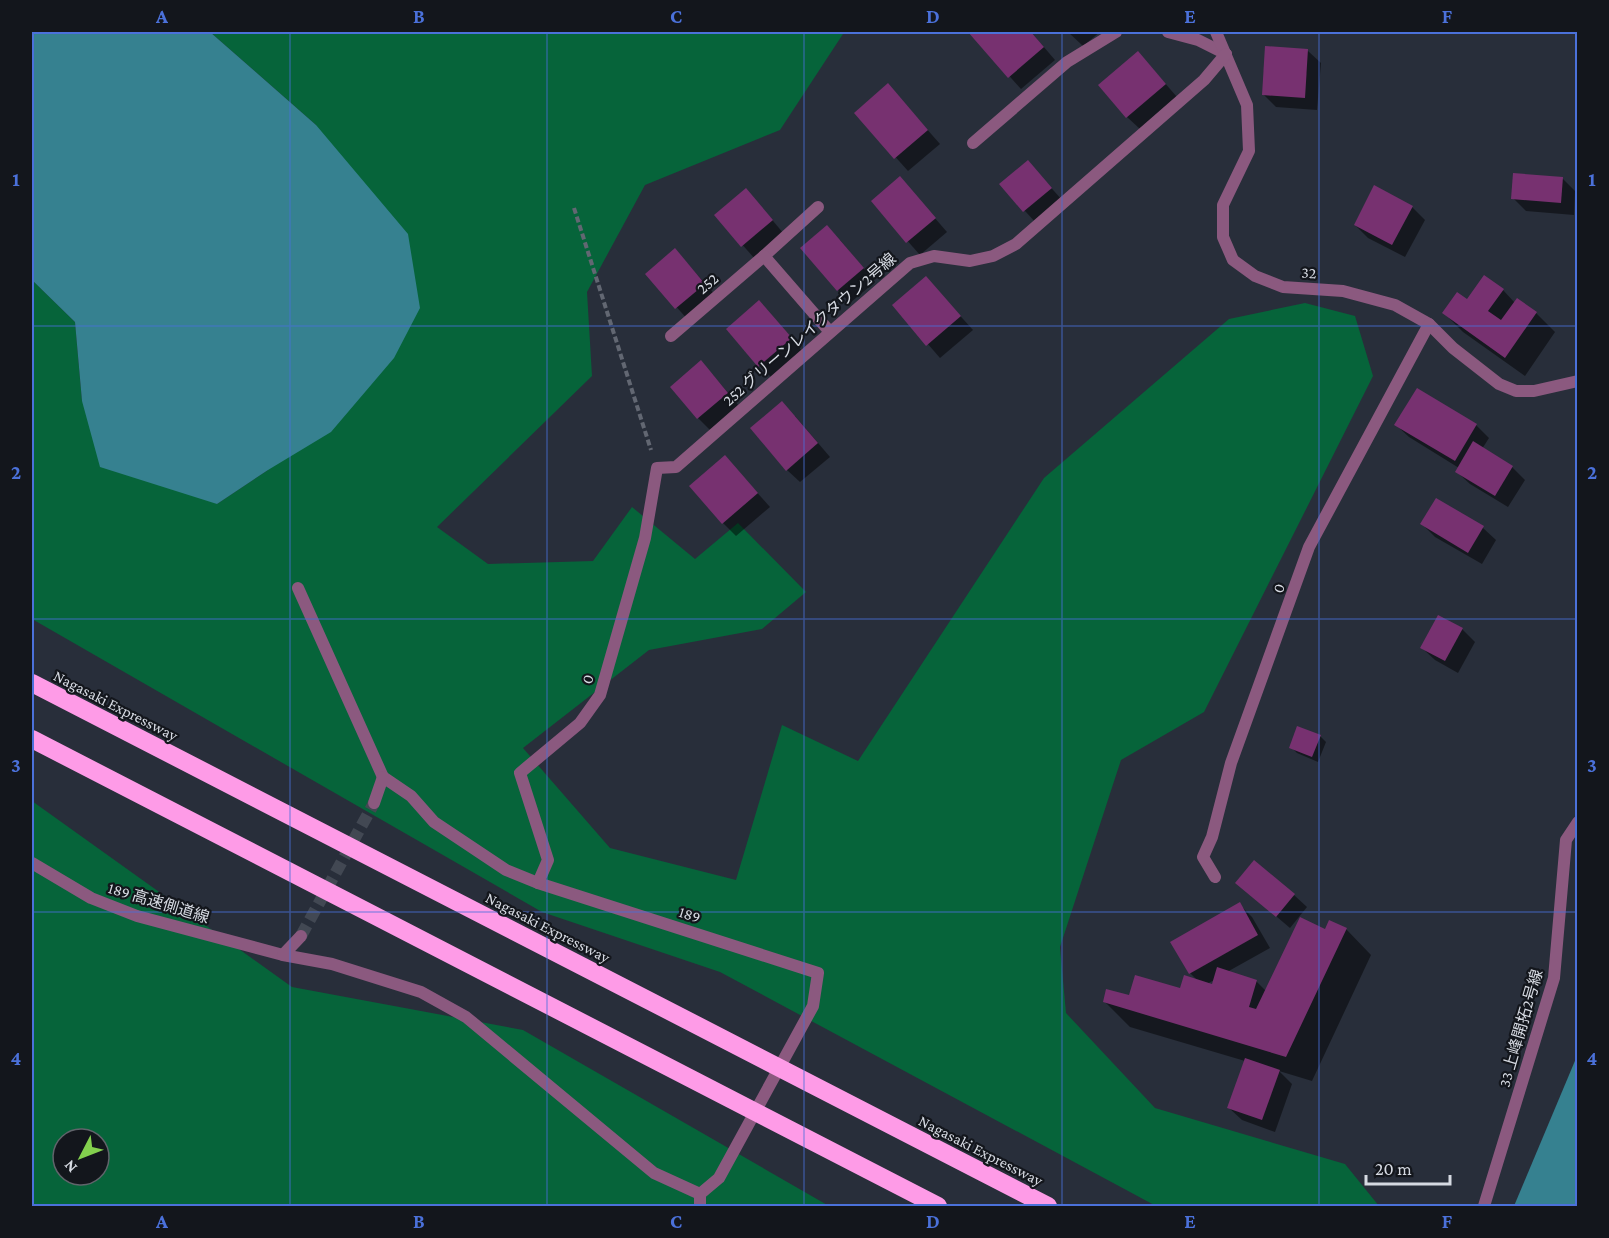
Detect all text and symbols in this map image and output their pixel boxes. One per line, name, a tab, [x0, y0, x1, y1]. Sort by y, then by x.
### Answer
text: A	[155, 5, 169, 27]
text: B	[413, 5, 425, 27]
text: C	[670, 5, 682, 27]
text: D	[926, 5, 940, 27]
text: E	[1184, 5, 1196, 27]
text: F	[1442, 5, 1453, 27]
text: 1	[12, 168, 20, 190]
text: 1	[1588, 168, 1596, 190]
street label: 252 グリーンレイクタウン2号線	[719, 250, 899, 409]
street label: 32	[1301, 263, 1317, 282]
street label: 252	[693, 269, 722, 297]
text: 2	[11, 461, 21, 483]
text: 2	[1587, 461, 1597, 483]
street label: 0	[1269, 581, 1288, 595]
street label: Nagasaki Expressway	[50, 667, 181, 745]
street label: 0	[578, 672, 597, 686]
text: 3	[11, 754, 21, 776]
text: 3	[1587, 754, 1597, 776]
street label: 189 高速側道線	[106, 879, 212, 926]
street label: Nagasaki Expressway	[482, 889, 613, 967]
street label: 189	[677, 903, 703, 926]
street label: 33 上峰開拓2号線	[1496, 967, 1545, 1089]
text: 4	[11, 1047, 22, 1069]
text: 4	[1587, 1047, 1598, 1069]
street label: Nagasaki Expressway	[915, 1112, 1046, 1190]
north arrow	[51, 1127, 111, 1187]
scale bar	[1366, 1148, 1450, 1186]
text: N	[60, 1157, 80, 1176]
text: 20 m	[1375, 1159, 1412, 1179]
text: A	[155, 1210, 169, 1232]
text: B	[413, 1210, 425, 1232]
text: C	[670, 1210, 682, 1232]
text: D	[926, 1210, 940, 1232]
text: E	[1184, 1210, 1196, 1232]
text: F	[1442, 1210, 1453, 1232]

